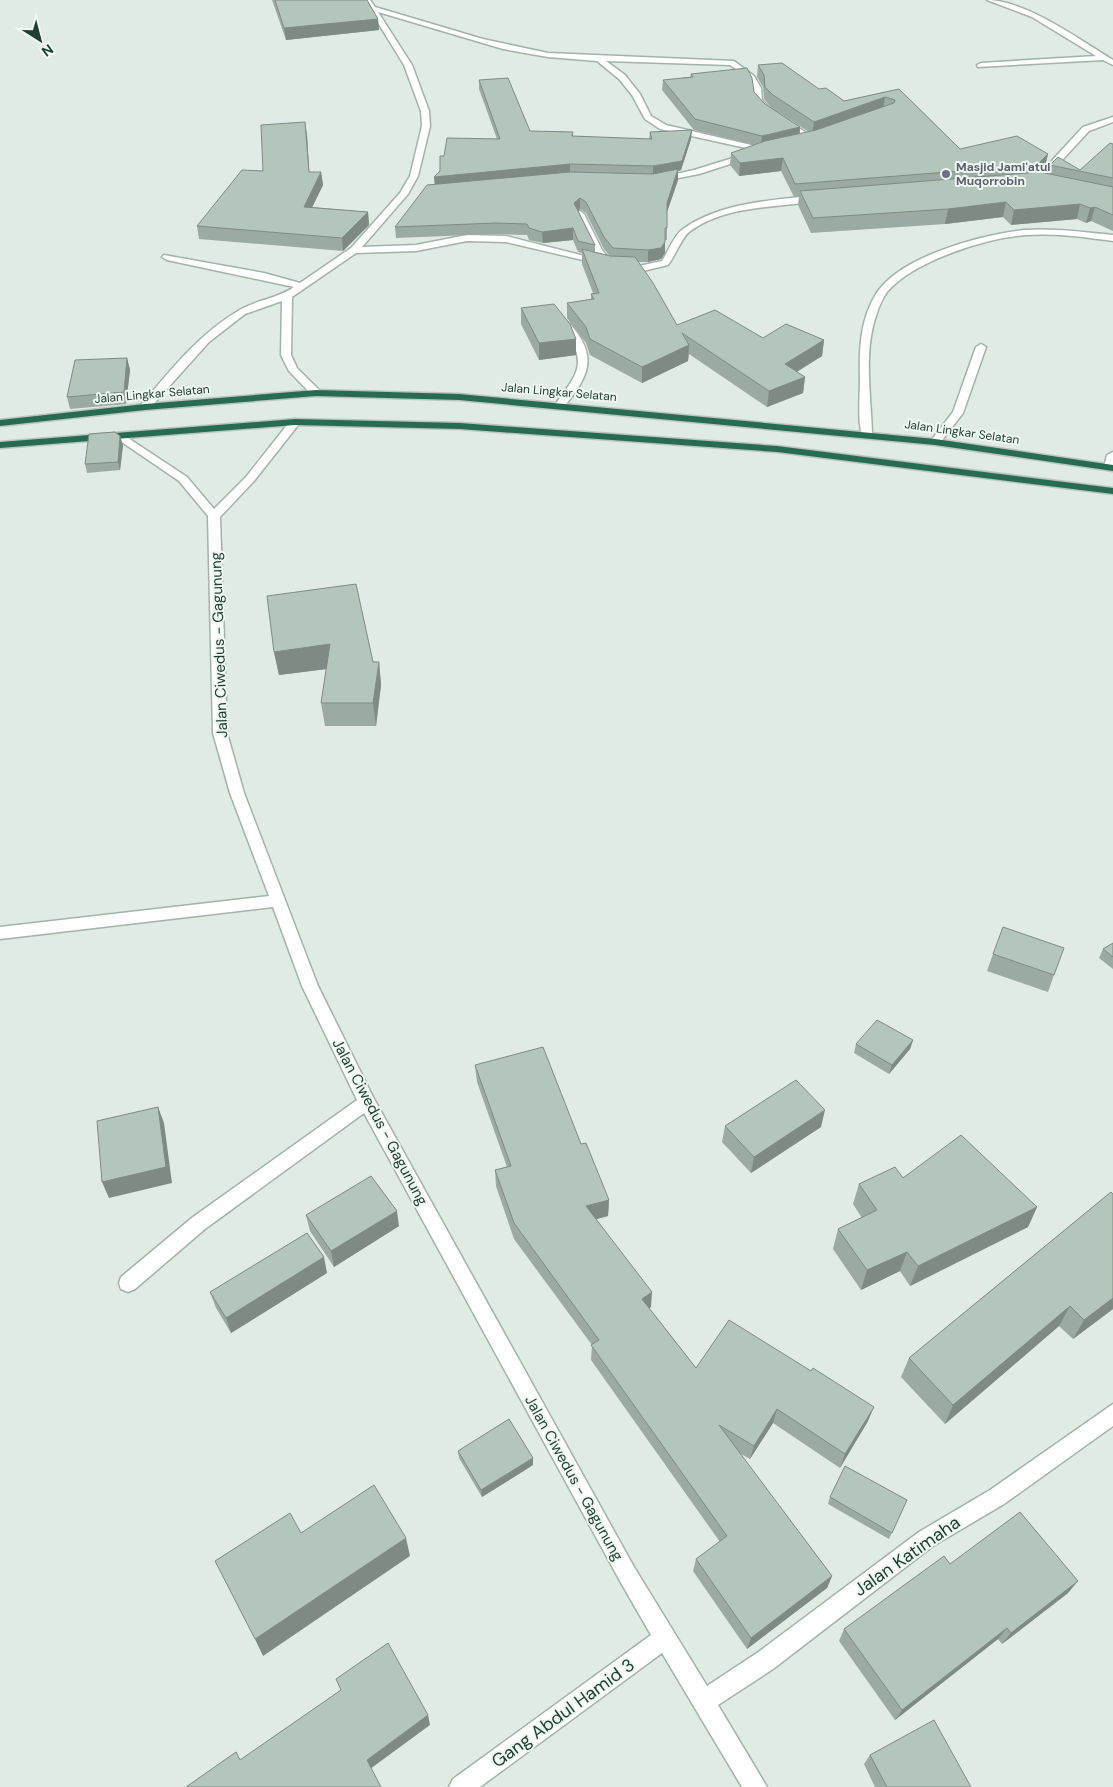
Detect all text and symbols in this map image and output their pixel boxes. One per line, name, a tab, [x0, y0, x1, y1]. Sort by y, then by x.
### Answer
north arrow	[15, 15, 65, 65]
text: N	[38, 40, 57, 61]
place label: Masjid Jami'atul Muqorrobin	[956, 159, 1051, 189]
marker: Masjid Jami'atul Muqorrobin	[940, 168, 952, 180]
street label: Jalan Lingkar Selatan	[501, 379, 617, 405]
street label: Jalan Lingkar Selatan	[94, 381, 210, 407]
street label: Jalan Lingkar Selatan	[904, 416, 1021, 448]
street label: Jalan Ciwedus - Gagunung	[206, 552, 232, 738]
street label: Jalan Ciwedus - Gagunung	[327, 1035, 433, 1209]
street label: Jalan Ciwedus - Gagunung	[520, 1392, 628, 1564]
street label: Jalan Katimaha	[849, 1510, 965, 1602]
street label: Gang Abdul Hamid 3	[487, 1653, 639, 1773]

